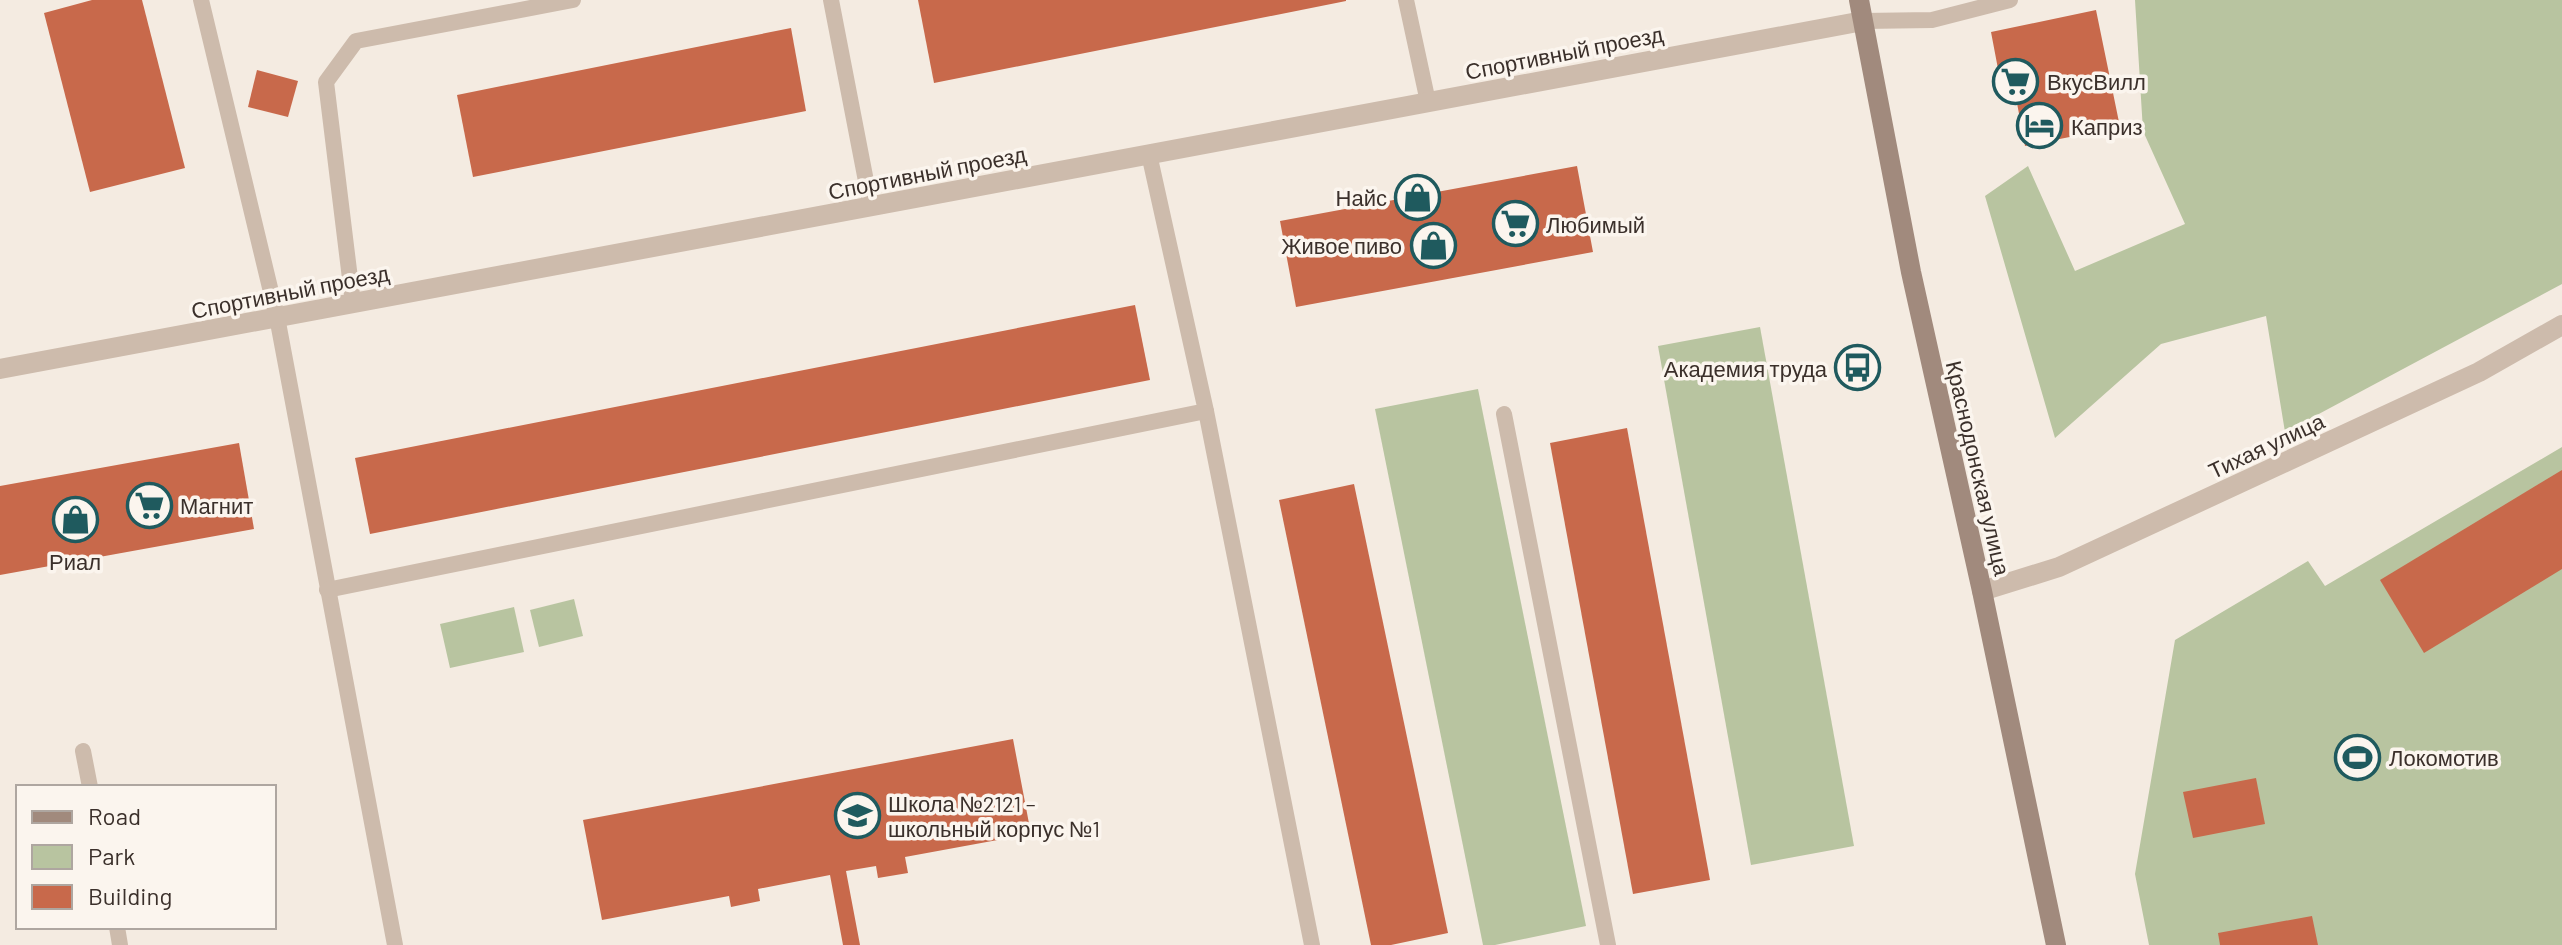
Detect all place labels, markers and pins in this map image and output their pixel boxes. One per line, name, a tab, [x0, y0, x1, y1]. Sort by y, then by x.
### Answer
supermarket icon: ВкусВилл	[1992, 57, 2040, 105]
place label: ВкусВилл	[2047, 68, 2146, 95]
hotel icon: Каприз	[2016, 102, 2064, 150]
place label: Каприз	[2071, 113, 2143, 140]
shop icon: Найс	[1394, 173, 1442, 221]
place label: Найс	[1336, 184, 1387, 210]
supermarket icon: Любимый	[1491, 200, 1539, 248]
place label: Любимый	[1546, 211, 1645, 237]
shop icon: Живое пиво	[1409, 221, 1457, 269]
place label: Живое пиво	[1281, 232, 1402, 258]
bus stop icon: Академия труда	[1834, 344, 1882, 392]
place label: Академия труда	[1664, 355, 1828, 382]
supermarket icon: Магнит	[125, 481, 173, 529]
place label: Магнит	[180, 492, 253, 518]
shop icon: Риал	[51, 496, 99, 544]
place label: Риал	[49, 548, 101, 574]
sports icon: Локомотив	[2334, 733, 2382, 781]
place label: Локомотив	[2389, 744, 2499, 770]
place label: Школа №2121 – школьный корпус №1	[888, 790, 1100, 842]
school or university icon: Школа №2121 – школьный корпус №1	[833, 792, 881, 840]

